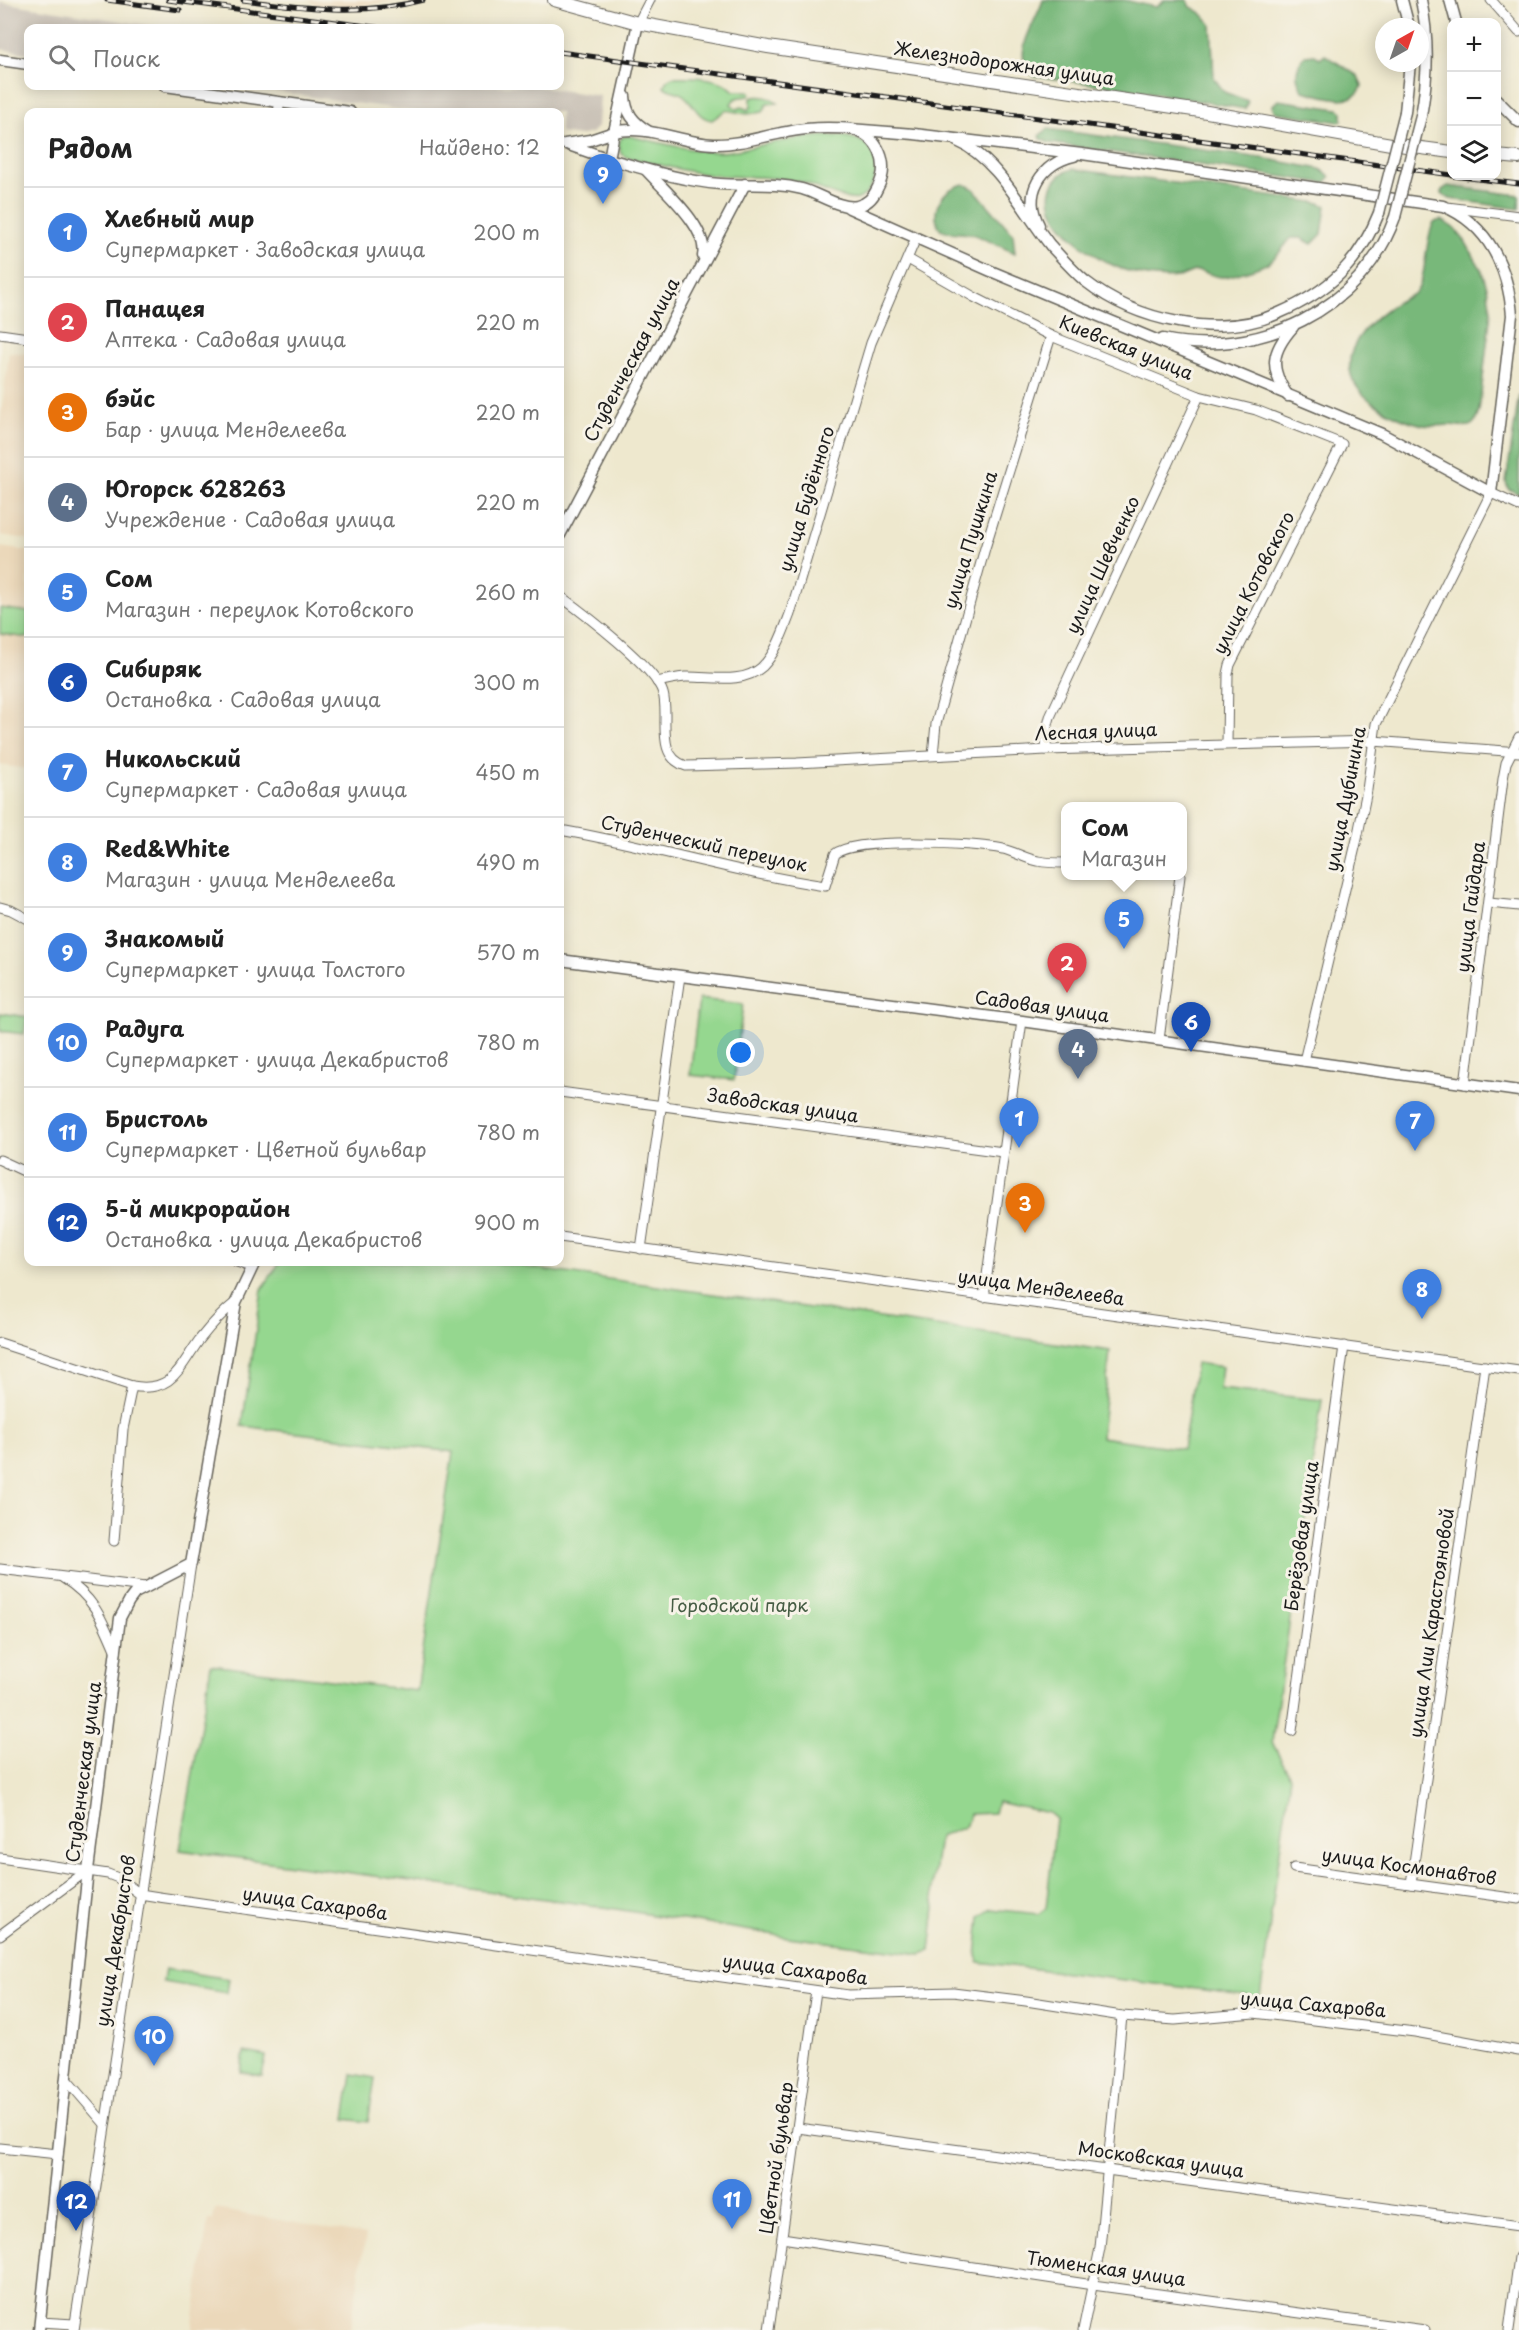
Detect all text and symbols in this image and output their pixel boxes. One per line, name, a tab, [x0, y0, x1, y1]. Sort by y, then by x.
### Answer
north arrow	[1375, 18, 1429, 72]
map controls	[1447, 18, 1501, 180]
button: +	[1447, 18, 1501, 72]
search box	[24, 24, 564, 90]
street label: Железнодорожная улица	[892, 34, 1117, 91]
icon: search	[45, 41, 78, 74]
text: Поиск	[93, 41, 160, 74]
button: −	[1447, 72, 1501, 126]
button: layers	[1447, 126, 1501, 180]
text: Рядом	[48, 128, 133, 167]
text: Найдено: 12	[419, 132, 540, 162]
pin: 9	[584, 154, 622, 204]
text: Хлебный мир	[105, 201, 254, 234]
text: 1	[63, 217, 72, 247]
text: 200 m	[473, 217, 540, 247]
text: Супермаркет · Заводская улица	[105, 234, 425, 264]
street label: Студенческая улица	[576, 272, 686, 446]
text: Панацея	[105, 291, 205, 324]
text: 2	[60, 307, 75, 337]
text: 220 m	[476, 307, 540, 337]
street label: Киевская улица	[1055, 307, 1198, 386]
text: Аптека · Садовая улица	[105, 324, 346, 354]
text: бэйс	[105, 381, 155, 414]
text: 3	[61, 397, 74, 427]
text: 220 m	[476, 397, 540, 427]
text: Бар · улица Менделеева	[105, 414, 346, 444]
street label: улица Будённого	[771, 422, 841, 575]
street label: улица Пушкина	[936, 467, 1004, 612]
text: Югорск 628263	[105, 471, 286, 504]
text: 4	[61, 487, 74, 517]
text: 220 m	[476, 487, 540, 517]
street label: улица Шевченко	[1058, 491, 1145, 638]
text: Учреждение · Садовая улица	[105, 504, 395, 534]
street label: улица Котовского	[1205, 506, 1300, 659]
text: Сом	[105, 561, 153, 594]
text: 5	[61, 577, 74, 607]
text: 260 m	[475, 577, 540, 607]
text: Магазин · переулок Котовского	[105, 594, 414, 624]
text: Сибиряк	[105, 651, 201, 684]
text: 6	[60, 667, 75, 697]
text: 300 m	[473, 667, 540, 697]
text: Остановка · Садовая улица	[105, 684, 381, 714]
street label: Лесная улица	[1034, 715, 1158, 746]
street label: улица Дубинина	[1317, 723, 1372, 874]
text: Никольский	[105, 741, 241, 774]
text: 7	[62, 757, 73, 787]
text: 450 m	[475, 757, 540, 787]
text: Супермаркет · Садовая улица	[105, 774, 407, 804]
popup	[1061, 802, 1187, 880]
street label: Студенческий переулок	[599, 807, 810, 878]
text: Сом	[1081, 810, 1129, 843]
text: Red&White	[105, 831, 230, 864]
street label: улица Гайдара	[1448, 839, 1491, 974]
text: Магазин	[1081, 843, 1167, 873]
text: 8	[61, 847, 74, 877]
text: 490 m	[476, 847, 540, 877]
text: Магазин · улица Менделеева	[105, 864, 395, 894]
pin: 5	[1104, 900, 1144, 949]
text: Знакомый	[105, 921, 225, 954]
text: 9	[62, 937, 73, 967]
text: 570 m	[476, 937, 540, 967]
pin: 2	[1048, 944, 1086, 993]
text: Супермаркет · улица Толстого	[105, 954, 406, 984]
street label: Садовая улица	[973, 983, 1112, 1028]
pin: 6	[1172, 1002, 1210, 1052]
text: Радуга	[105, 1011, 184, 1044]
text: 10	[55, 1027, 80, 1057]
text: 780 m	[477, 1027, 540, 1057]
pin: 4	[1058, 1030, 1098, 1079]
your location	[726, 1038, 755, 1067]
text: Супермаркет · улица Декабристов	[105, 1044, 449, 1074]
street label: Заводская улица	[706, 1081, 861, 1129]
pin: 1	[1000, 1098, 1038, 1148]
text: Бристоль	[105, 1101, 208, 1134]
pin: 7	[1396, 1102, 1434, 1151]
text: 11	[58, 1117, 77, 1147]
text: 780 m	[477, 1117, 540, 1147]
text: Супермаркет · Цветной бульвар	[105, 1134, 427, 1164]
pin: 3	[1006, 1184, 1044, 1233]
text: 5-й микрорайон	[105, 1191, 291, 1224]
text: 12	[56, 1207, 79, 1237]
text: 900 m	[474, 1207, 540, 1237]
text: Остановка · улица Декабристов	[105, 1224, 422, 1254]
street label: улица Менделеева	[956, 1261, 1127, 1312]
pin: 8	[1402, 1270, 1442, 1319]
street label: Берёзовая улица	[1277, 1458, 1325, 1613]
street label: улица Лии Карастояновой	[1401, 1506, 1460, 1739]
park label: Городской парк	[670, 1591, 808, 1618]
street label: Студенческая улица	[58, 1679, 107, 1864]
street label: улица Космонавтов	[1320, 1840, 1498, 1891]
street label: улица Декабристов	[88, 1853, 141, 2029]
street label: улица Сахарова	[241, 1879, 390, 1926]
street label: улица Сахарова	[721, 1946, 870, 1991]
street label: улица Сахарова	[1239, 1984, 1388, 2023]
pin: 10	[134, 2016, 174, 2066]
street label: Цветной бульвар	[751, 2080, 800, 2236]
street label: Московская улица	[1077, 2134, 1247, 2184]
pin: 11	[712, 2180, 752, 2229]
pin: 12	[56, 2182, 96, 2231]
street label: Тюменская улица	[1025, 2243, 1188, 2292]

